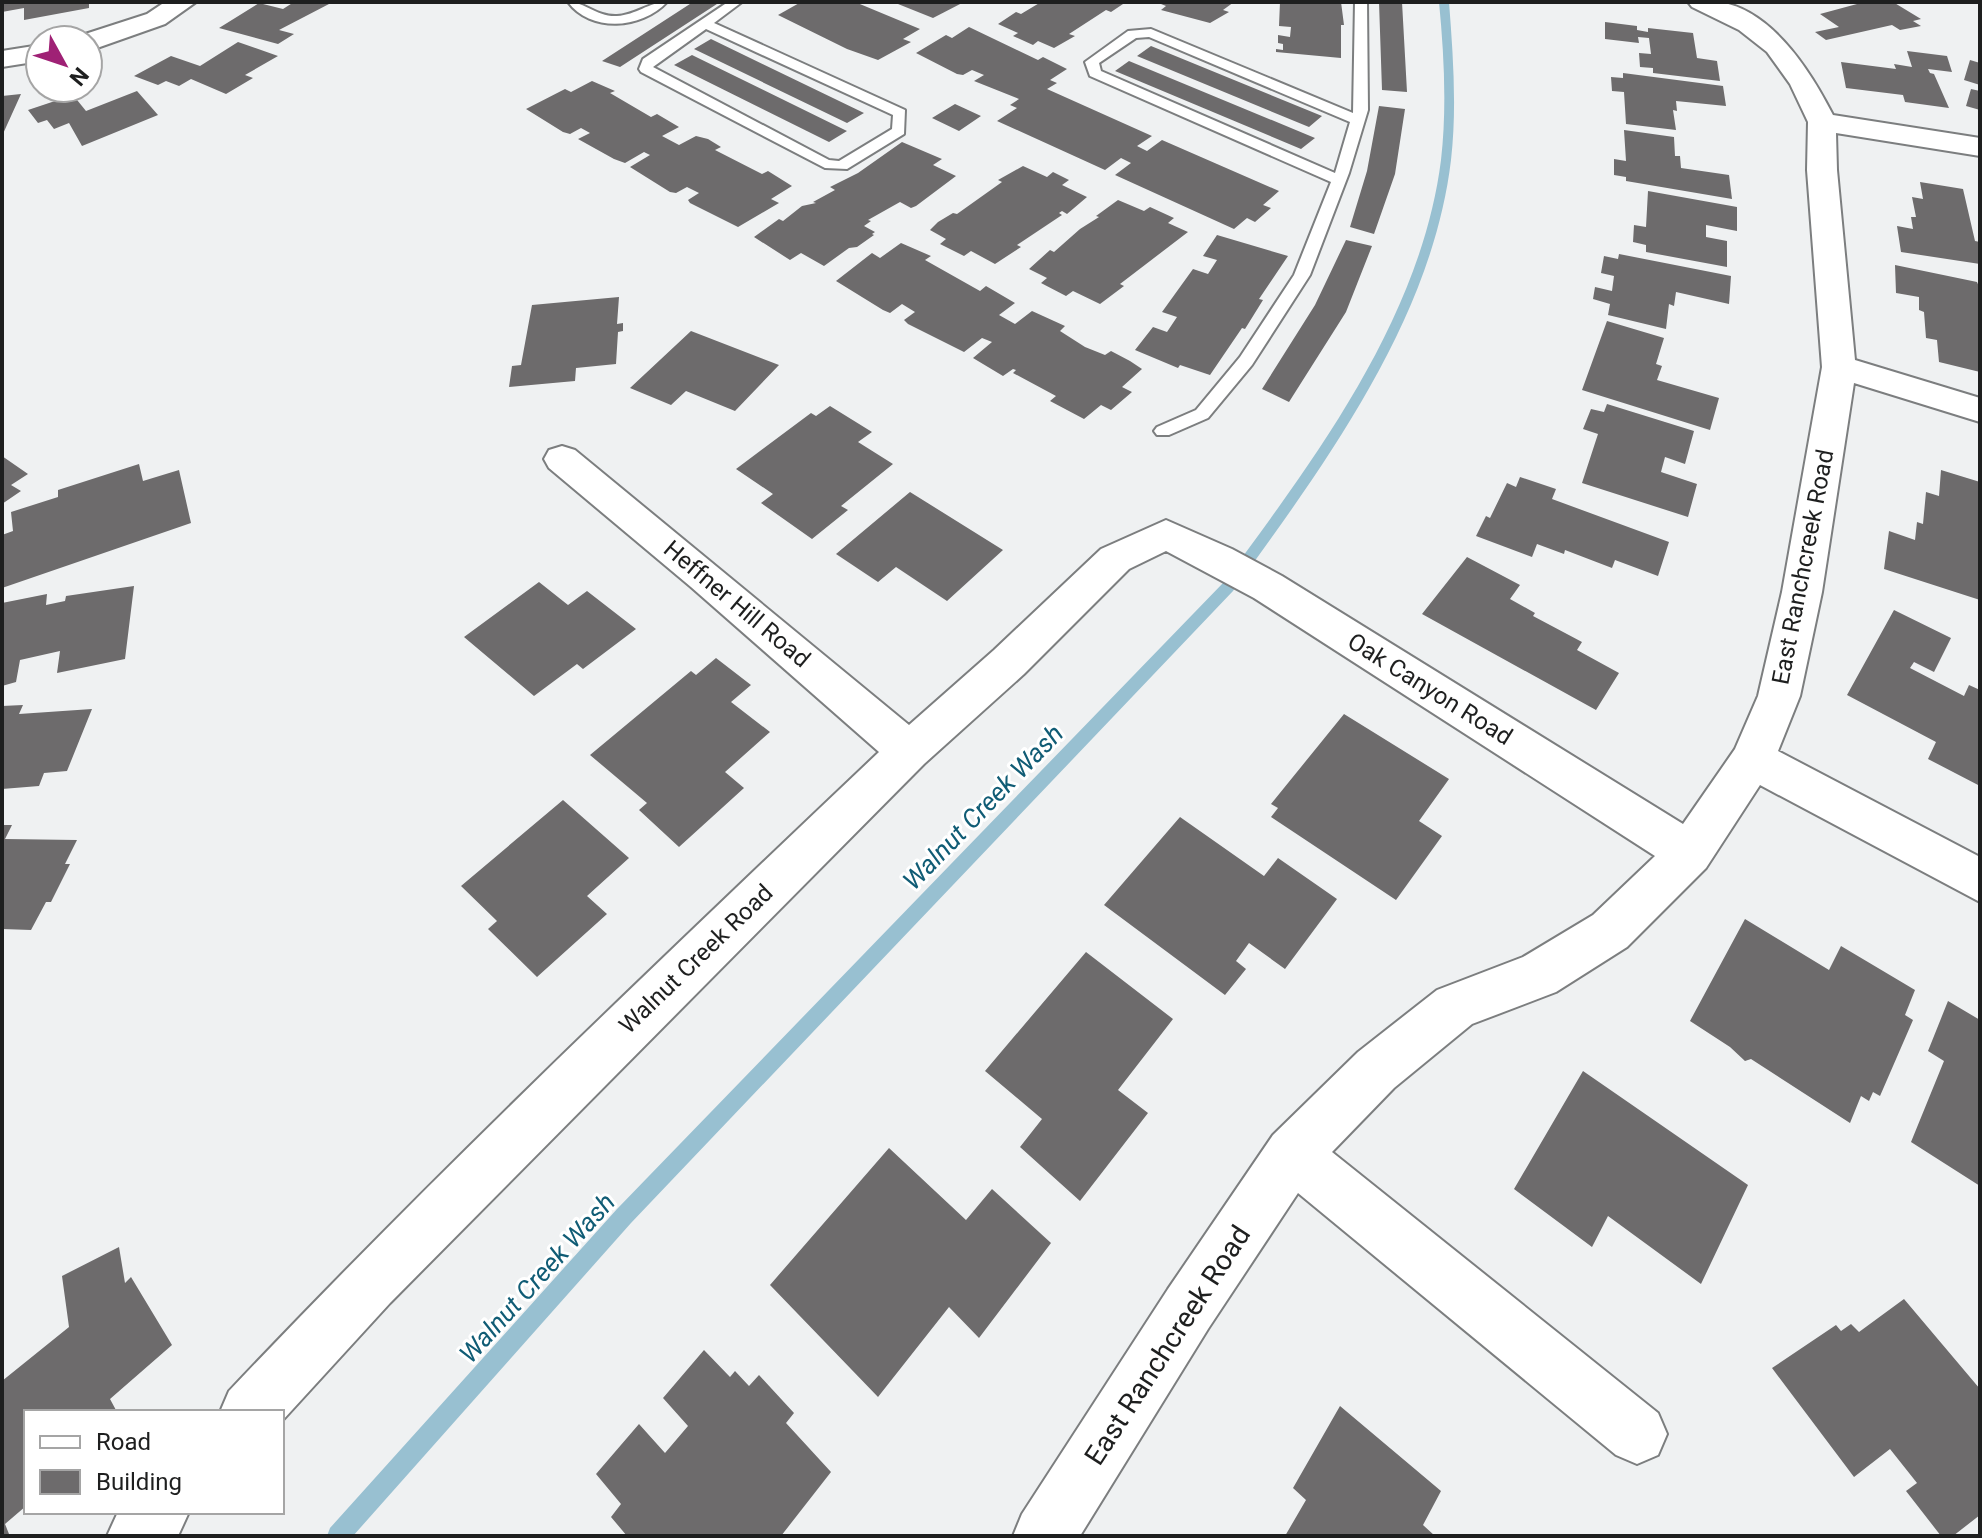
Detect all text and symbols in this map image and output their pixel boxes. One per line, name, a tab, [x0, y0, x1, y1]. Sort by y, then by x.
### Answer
north arrow	[24, 24, 104, 104]
text: N	[64, 63, 94, 91]
street label: East Ranchcreek Road	[1766, 447, 1840, 687]
street label: Heffner Hill Road	[658, 535, 816, 673]
street label: Oak Canyon Road	[1343, 627, 1517, 751]
water label: Walnut Creek Wash	[897, 718, 1069, 896]
street label: Walnut Creek Road	[614, 879, 778, 1039]
water label: Walnut Creek Wash	[453, 1187, 621, 1369]
street label: East Ranchcreek Road	[1078, 1219, 1257, 1471]
legend	[24, 1410, 284, 1514]
text: Road	[96, 1428, 151, 1456]
text: Building	[96, 1468, 182, 1496]

